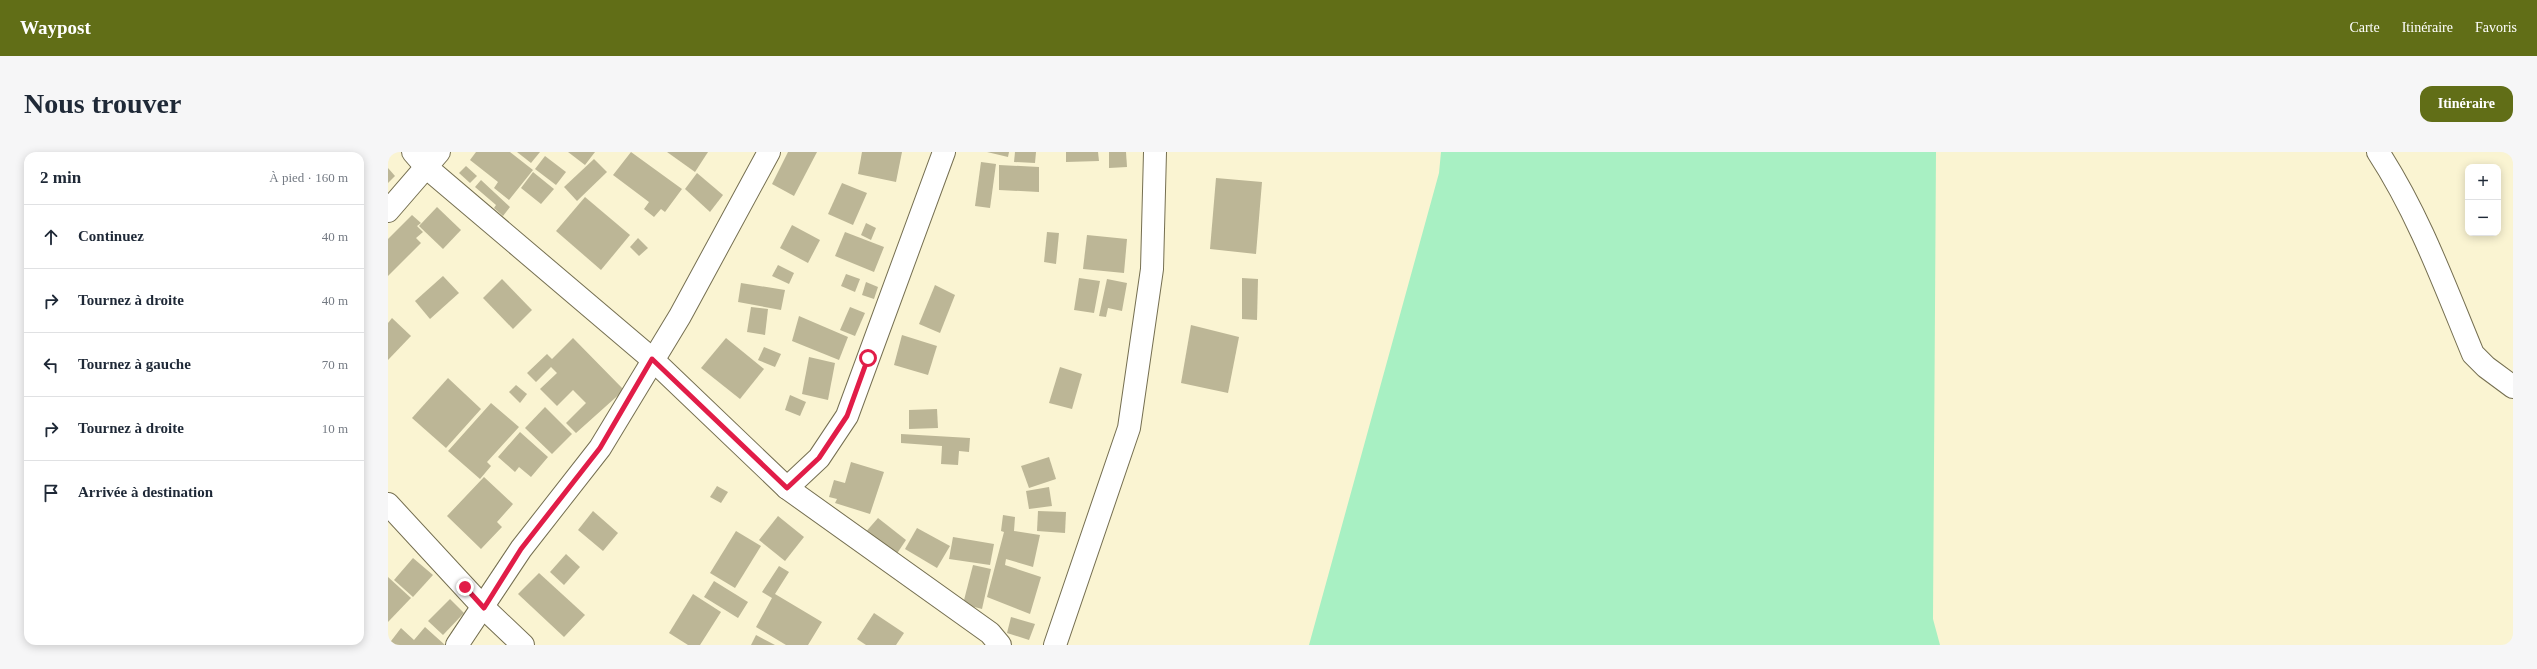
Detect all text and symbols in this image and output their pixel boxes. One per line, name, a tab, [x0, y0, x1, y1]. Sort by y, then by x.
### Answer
text: Waypost	[20, 17, 91, 38]
text: Carte	[2349, 20, 2380, 35]
text: Itinéraire	[2402, 20, 2453, 35]
text: Favoris	[2475, 20, 2517, 35]
button: Itinéraire	[2420, 86, 2513, 122]
text: Nous trouver	[24, 88, 181, 119]
map controls	[2465, 164, 2501, 236]
button: +	[2465, 164, 2501, 200]
text: 2 min	[40, 168, 81, 187]
text: À pied · 160 m	[269, 170, 348, 185]
button: −	[2465, 200, 2501, 236]
icon: ahead	[40, 226, 62, 248]
text: Continuez	[78, 228, 144, 244]
text: 40 m	[322, 229, 348, 244]
icon: right	[40, 290, 62, 312]
text: Tournez à droite	[78, 292, 184, 308]
text: 40 m	[322, 293, 348, 308]
route start	[859, 349, 877, 367]
icon: left	[40, 354, 62, 376]
text: Tournez à gauche	[78, 356, 191, 372]
text: 70 m	[322, 357, 348, 372]
icon: right	[40, 418, 62, 440]
text: Tournez à droite	[78, 420, 184, 436]
text: 10 m	[322, 421, 348, 436]
icon: arrive	[40, 482, 62, 504]
text: Arrivée à destination	[78, 484, 213, 500]
route end	[456, 578, 474, 596]

